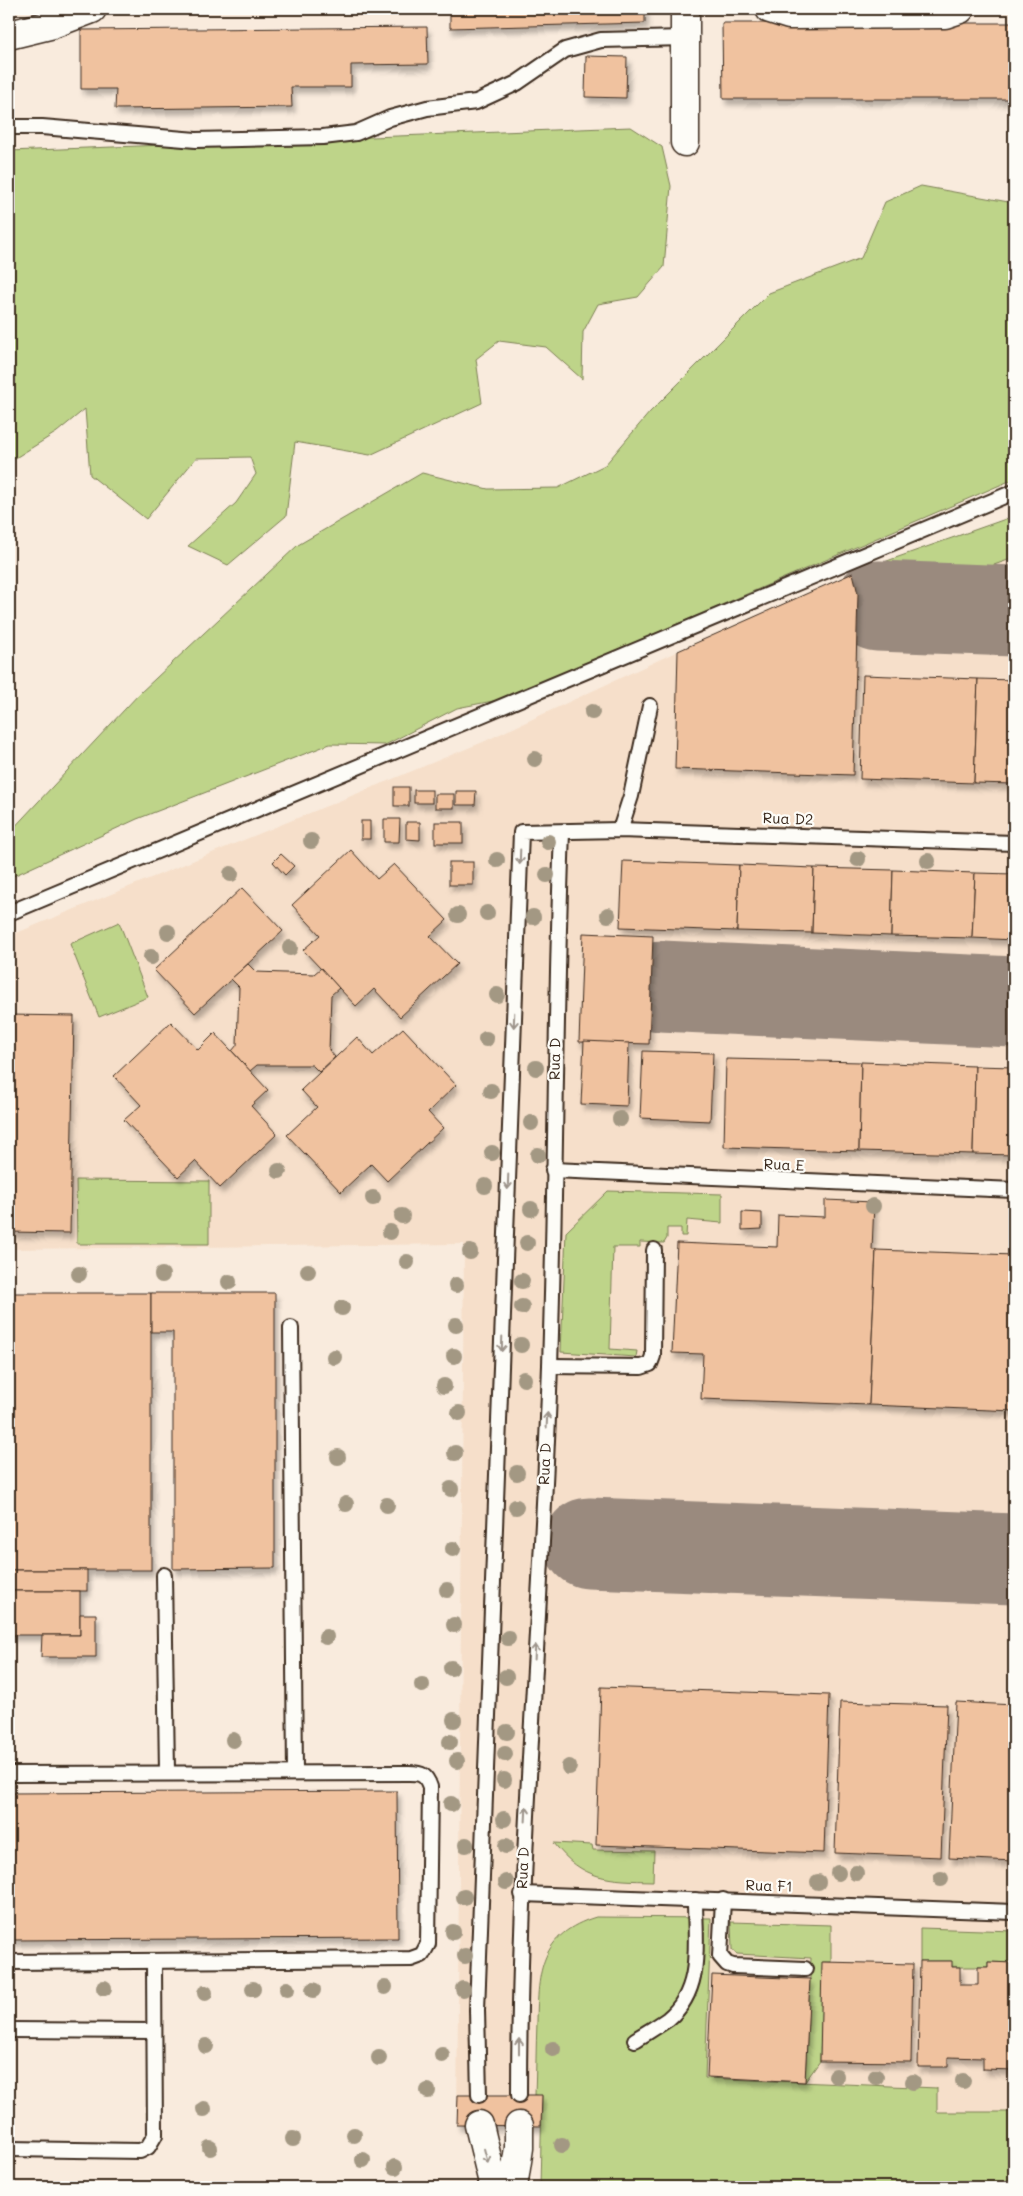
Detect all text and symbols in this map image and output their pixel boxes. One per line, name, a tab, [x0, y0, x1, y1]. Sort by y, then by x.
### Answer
street label: Rua D2	[762, 807, 814, 829]
one-way arrow	[515, 849, 524, 865]
one-way arrow	[509, 1011, 518, 1027]
street label: Rua D	[544, 1038, 564, 1080]
street label: Rua E	[763, 1153, 805, 1175]
one-way arrow	[503, 1174, 512, 1190]
one-way arrow	[497, 1336, 506, 1352]
one-way arrow	[543, 1412, 552, 1428]
street label: Rua D	[533, 1442, 555, 1486]
one-way arrow	[530, 1644, 539, 1660]
one-way arrow	[522, 1806, 531, 1822]
street label: Rua D	[511, 1846, 533, 1890]
street label: Rua F1	[745, 1874, 793, 1896]
one-way arrow	[514, 2039, 524, 2055]
one-way arrow	[482, 2148, 491, 2164]

